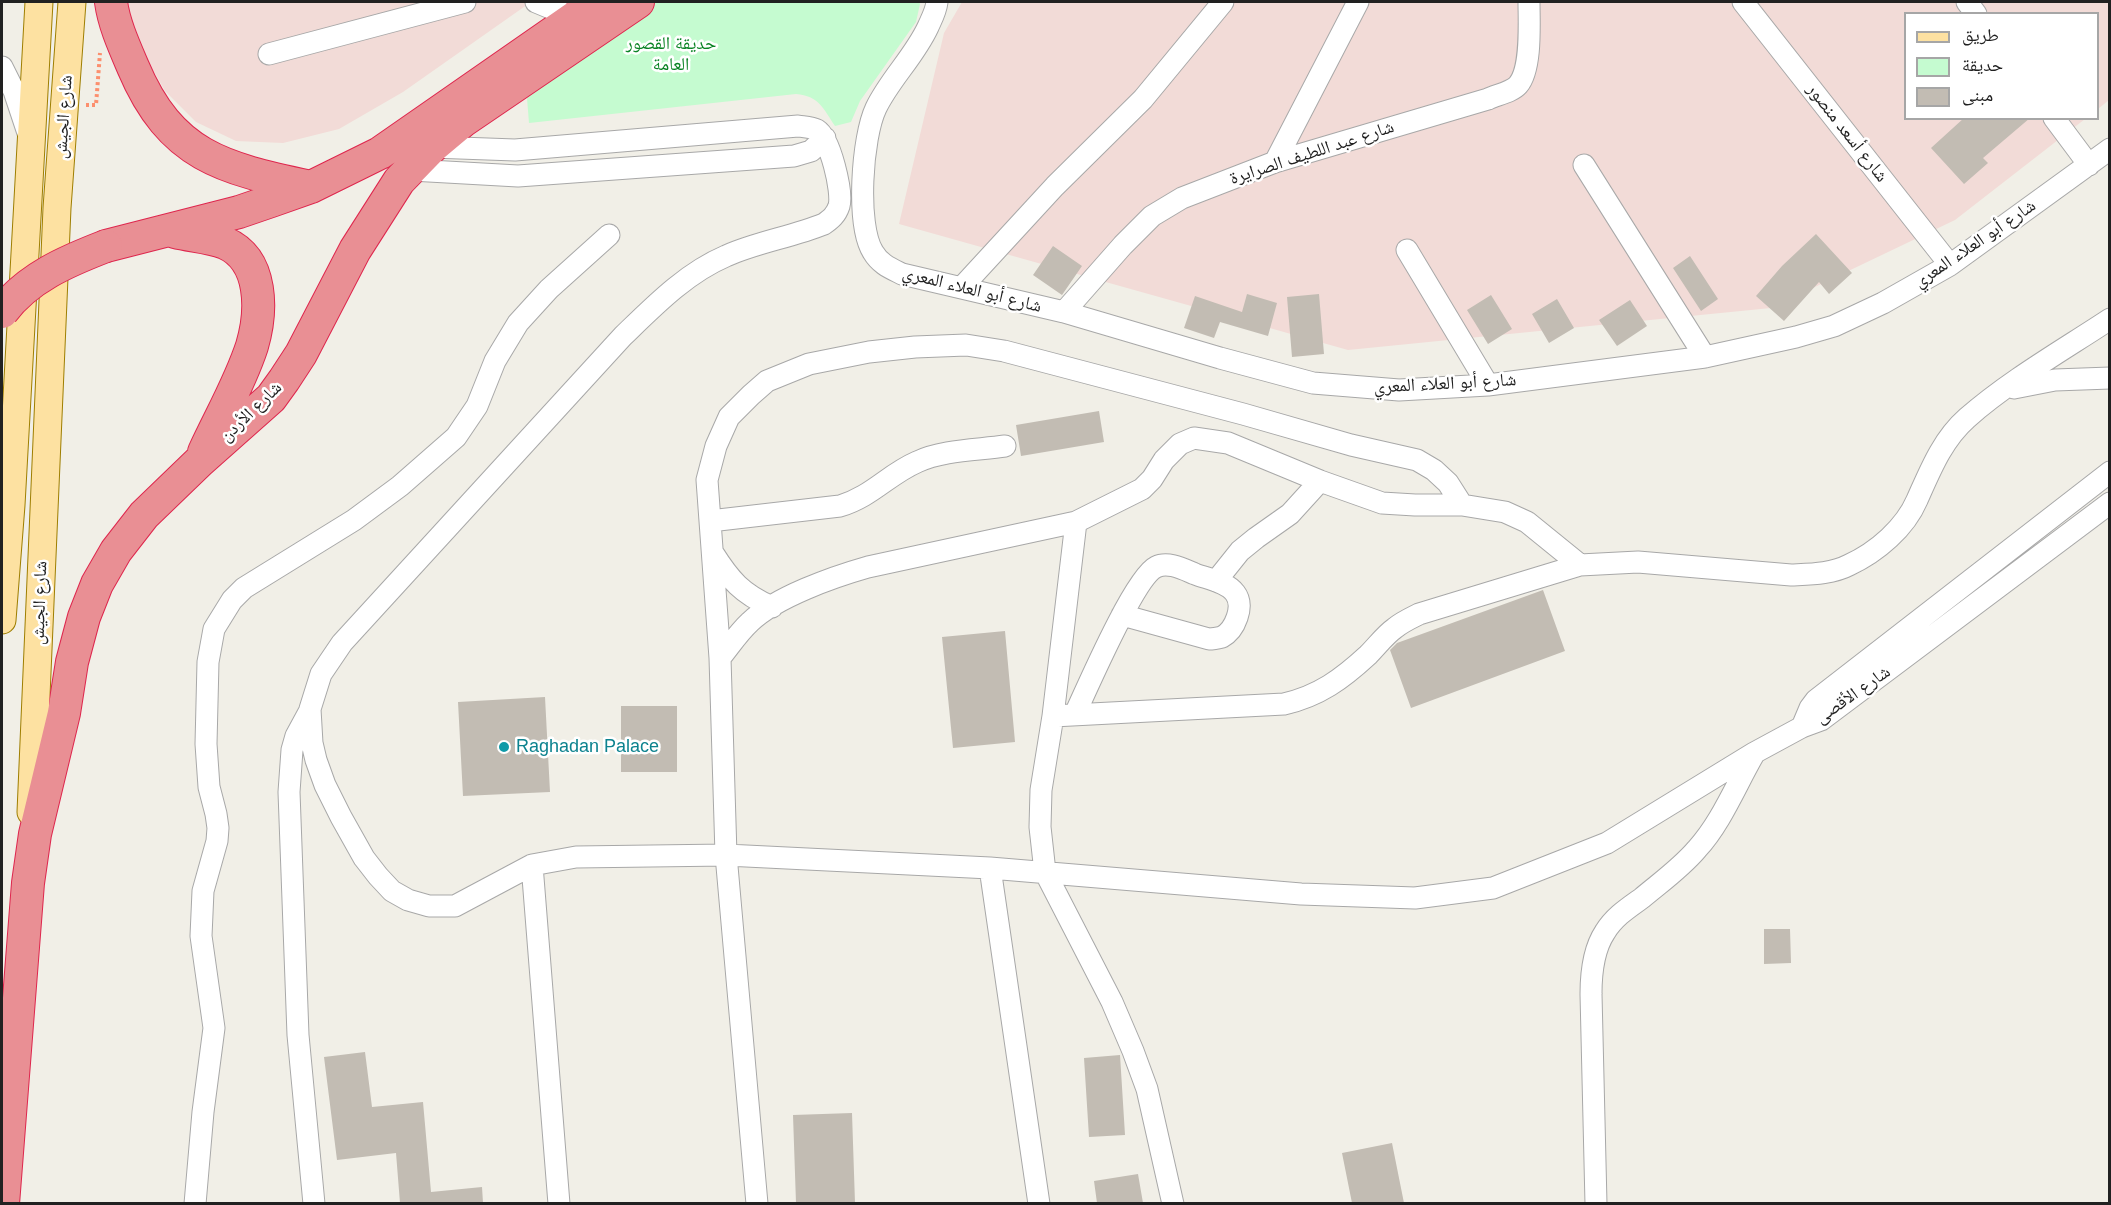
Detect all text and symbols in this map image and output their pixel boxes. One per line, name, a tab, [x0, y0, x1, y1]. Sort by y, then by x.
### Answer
legend	[1904, 12, 2099, 120]
text: طريق	[1962, 25, 1999, 45]
park label: حديقة القصور العامة	[626, 33, 716, 76]
text: حديقة	[1962, 55, 2003, 75]
street label: شارع الجيش	[50, 74, 78, 160]
street label: شارع أسعد منصور	[1802, 79, 1892, 187]
text: مبنى	[1962, 85, 1993, 105]
street label: شارع عبد اللطيف الصرايرة	[1227, 116, 1397, 190]
street label: شارع أبو العلاء المعري	[1910, 195, 2040, 293]
street label: شارع أبو العلاء المعري	[900, 262, 1044, 318]
street label: شارع أبو العلاء المعري	[1373, 369, 1517, 399]
street label: شارع الأردن	[216, 377, 286, 447]
street label: شارع الجيش	[28, 561, 52, 645]
street label: شارع الأقصى	[1811, 661, 1895, 729]
place label: Raghadan Palace	[516, 736, 659, 758]
marker: Raghadan Palace	[497, 740, 511, 754]

